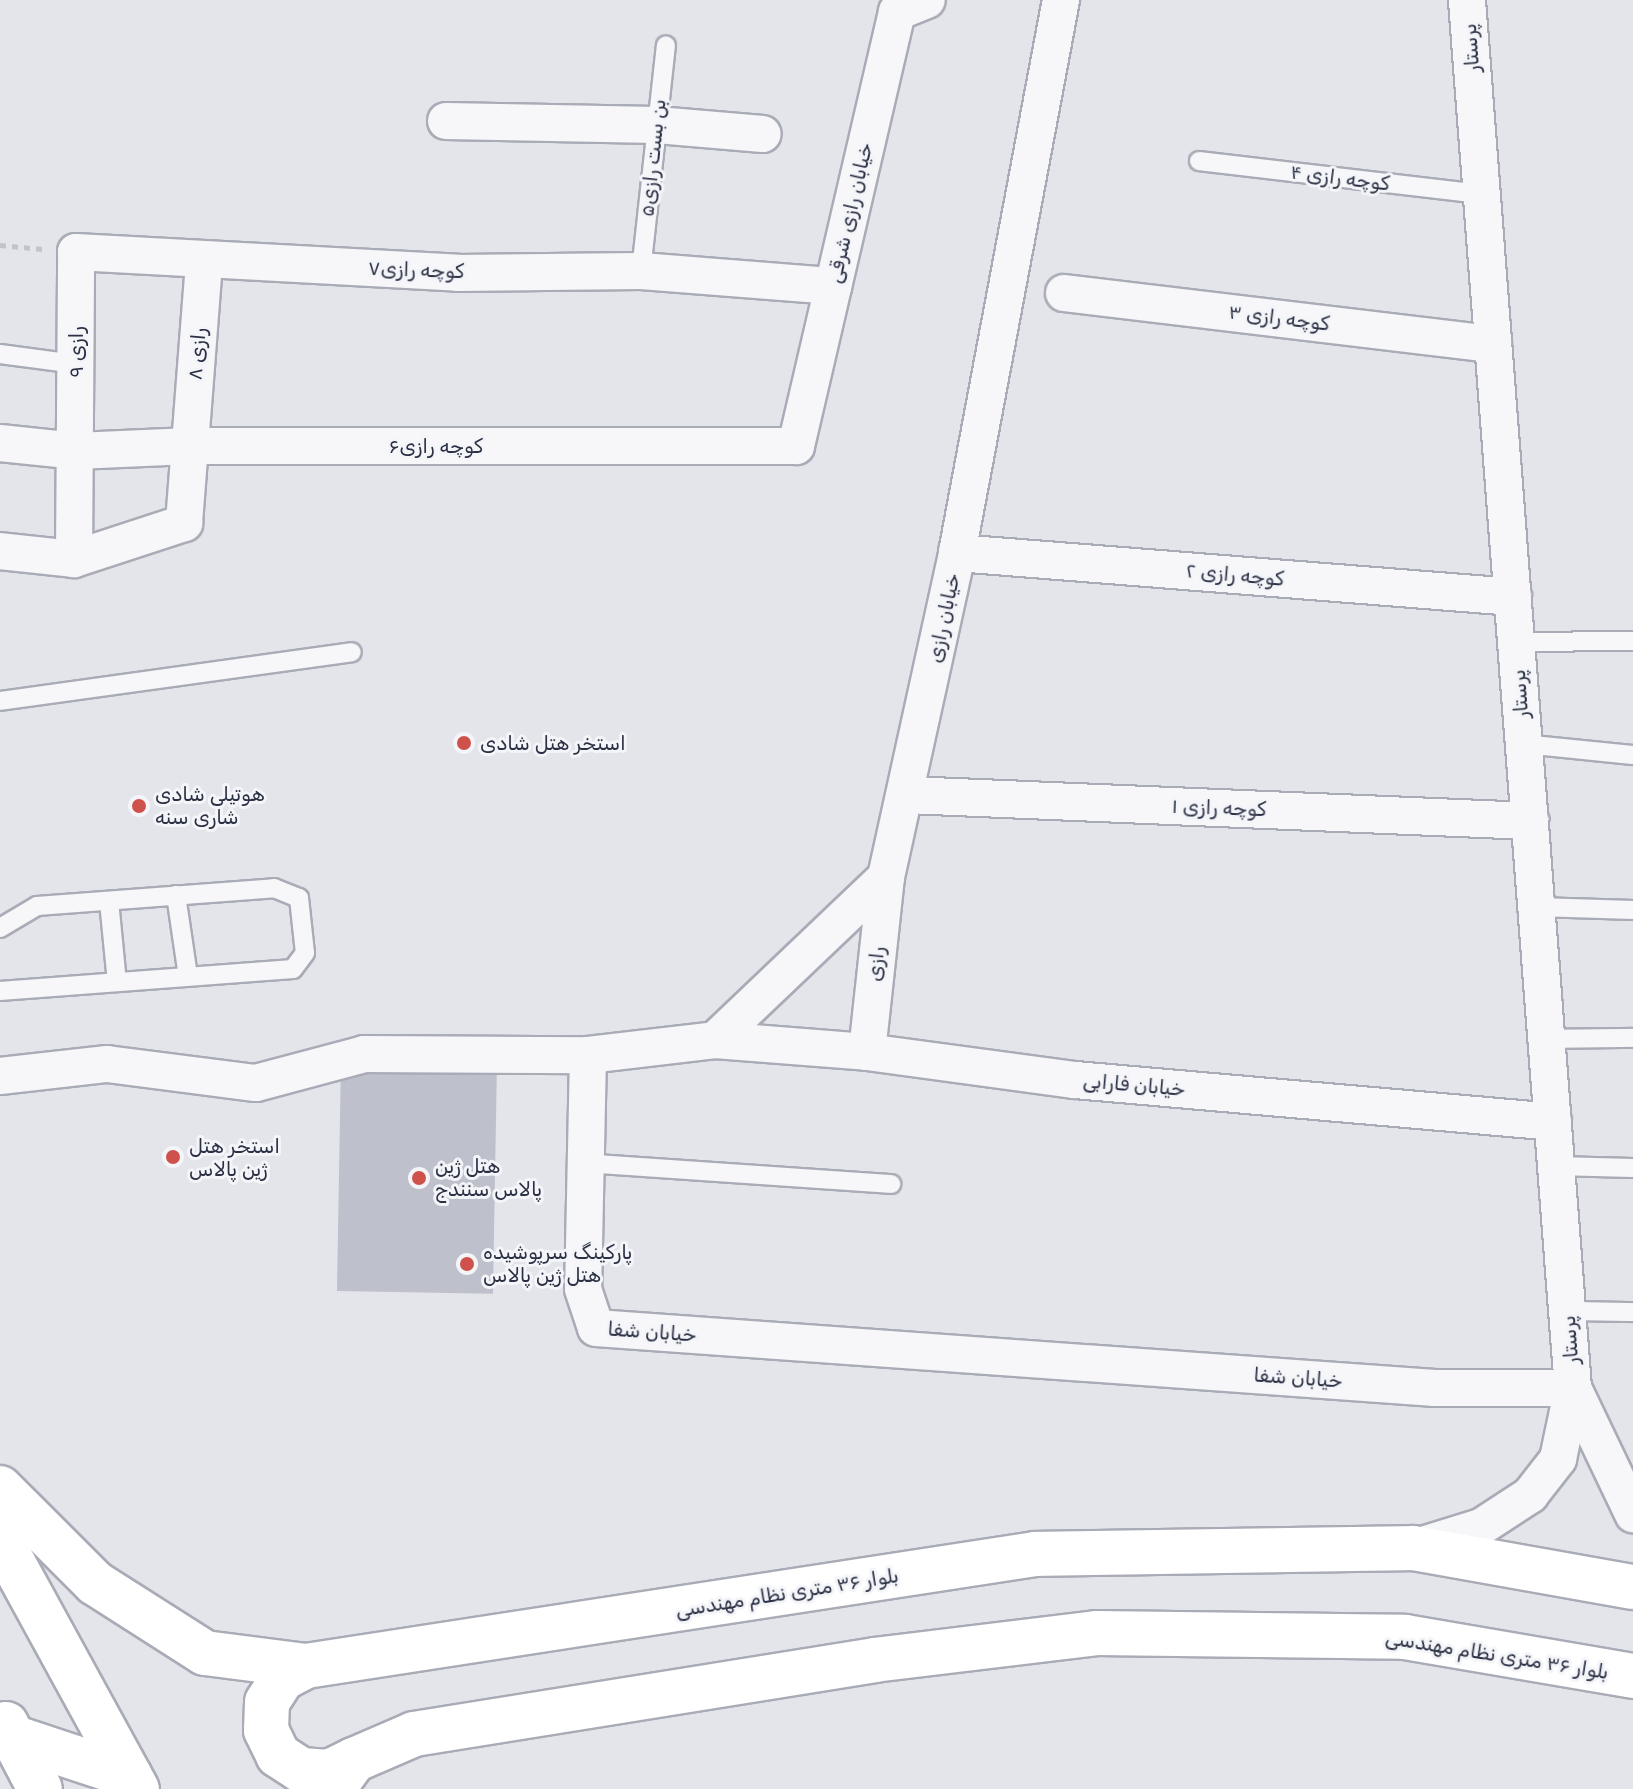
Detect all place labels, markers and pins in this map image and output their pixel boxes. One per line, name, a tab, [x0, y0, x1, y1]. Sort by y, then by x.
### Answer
place label: استخر هتل شادی	[480, 731, 626, 755]
marker: استخر هتل شادی	[455, 734, 473, 752]
place label: هوتیلی شادی شاری سنه	[155, 782, 265, 829]
marker: هوتیلی شادی شاری سنه	[130, 797, 148, 815]
place label: استخر هتل ژین پالاس	[189, 1134, 280, 1181]
marker: استخر هتل ژین پالاس	[164, 1148, 182, 1166]
place label: هتل ژین پالاس سنندج	[435, 1154, 542, 1201]
marker: هتل ژین پالاس سنندج	[410, 1169, 428, 1187]
place label: پارکینگ سرپوشیده هتل ژین پالاس	[483, 1240, 632, 1287]
marker: پارکینگ سرپوشیده هتل ژین پالاس	[458, 1255, 476, 1273]

